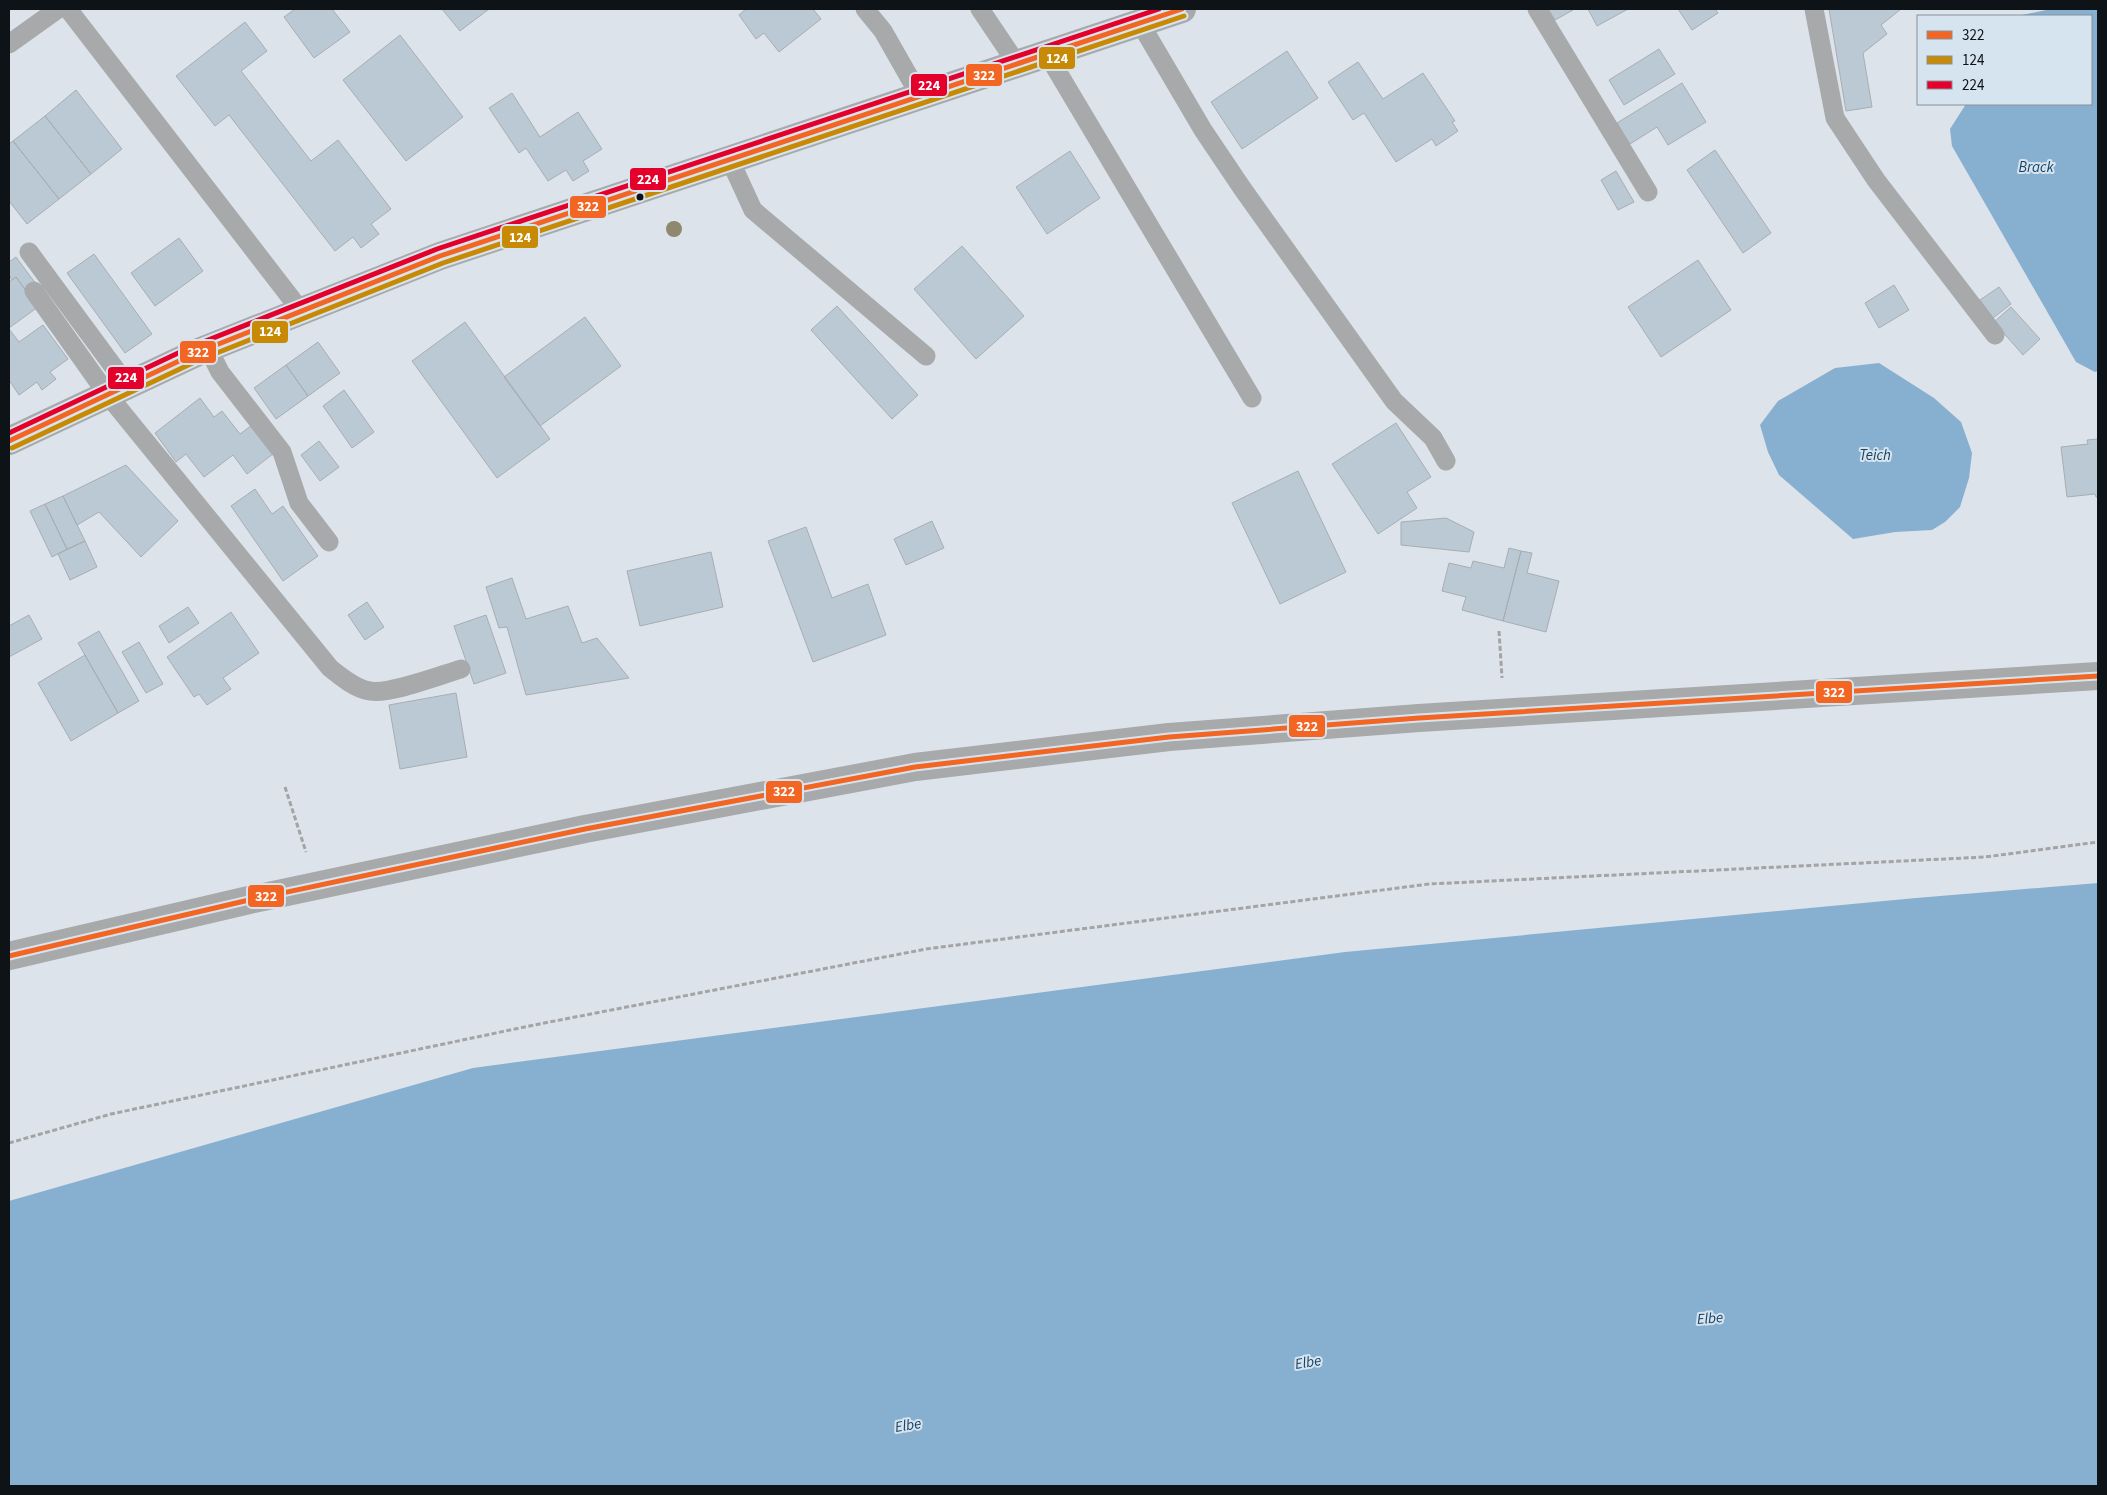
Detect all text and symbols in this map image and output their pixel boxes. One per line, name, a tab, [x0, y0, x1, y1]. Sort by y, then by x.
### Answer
legend	[1917, 15, 2092, 105]
text: 322	[1962, 25, 1984, 46]
line badge: 124	[1038, 46, 1076, 70]
text: 124	[1046, 49, 1069, 69]
text: 124	[1962, 50, 1985, 71]
line badge: 322	[965, 63, 1003, 87]
text: 322	[973, 66, 995, 86]
line badge: 224	[910, 73, 948, 97]
text: 224	[1962, 75, 1985, 96]
text: 224	[918, 76, 941, 96]
water label: Brack	[2018, 157, 2054, 178]
line badge: 224	[629, 167, 667, 191]
text: 224	[637, 170, 660, 190]
unlabelled marker	[635, 192, 645, 202]
line badge: 322	[569, 195, 607, 219]
text: 322	[577, 197, 599, 217]
line badge: 124	[501, 225, 539, 249]
text: 124	[509, 228, 532, 248]
line badge: 124	[251, 320, 289, 344]
text: 124	[259, 322, 282, 342]
line badge: 322	[179, 340, 217, 364]
text: 322	[187, 343, 209, 363]
line badge: 224	[107, 366, 145, 390]
text: 224	[115, 368, 138, 388]
water label: Teich	[1859, 445, 1891, 466]
line badge: 322	[1815, 680, 1853, 704]
text: 322	[1823, 683, 1845, 703]
line badge: 322	[1288, 714, 1326, 738]
text: 322	[1296, 717, 1318, 737]
line badge: 322	[765, 780, 803, 804]
text: 322	[773, 782, 795, 802]
line badge: 322	[247, 884, 285, 908]
text: 322	[255, 887, 277, 907]
water label: Elbe	[1696, 1307, 1724, 1330]
water label: Elbe	[1293, 1350, 1323, 1375]
water label: Elbe	[893, 1413, 923, 1438]

